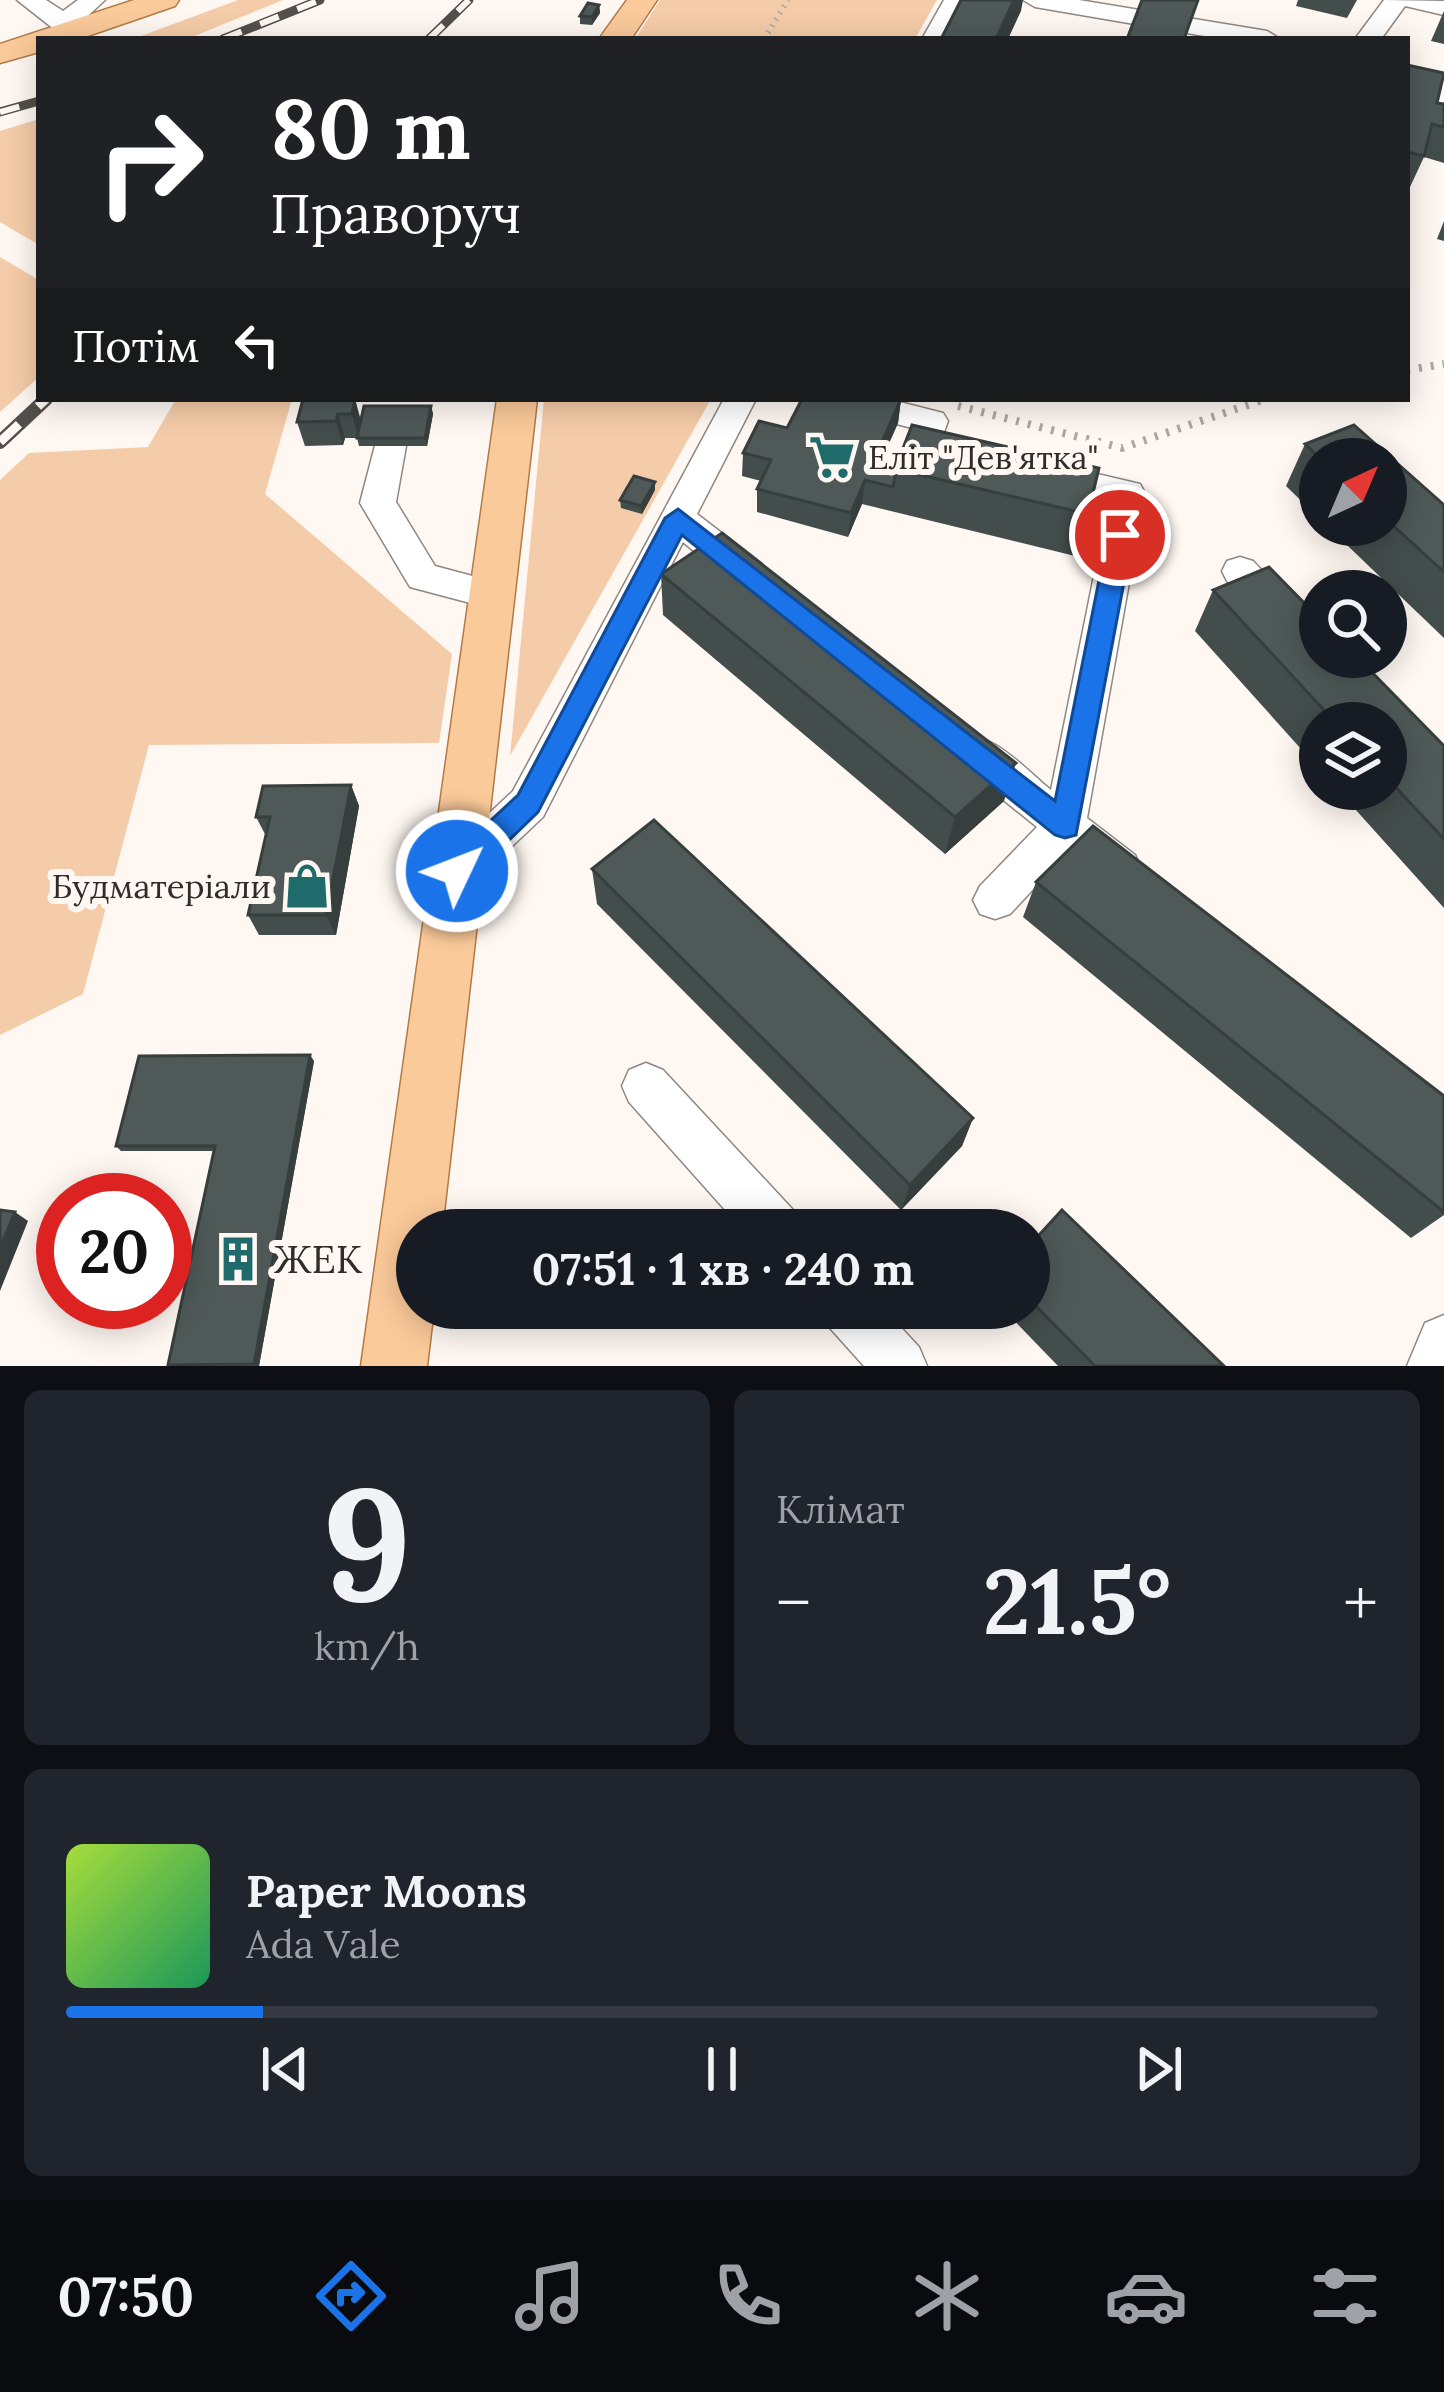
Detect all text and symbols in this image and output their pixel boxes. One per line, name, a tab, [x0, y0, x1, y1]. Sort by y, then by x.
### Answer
text: 80 m	[270, 74, 471, 182]
icon: right	[72, 84, 228, 240]
text: Праворуч	[270, 179, 521, 248]
icon: left	[224, 312, 290, 378]
text: Потім	[72, 317, 200, 374]
supermarket icon: Еліт "Дев'ятка"	[807, 432, 857, 482]
place label: Еліт "Дев'ятка"	[868, 436, 1099, 478]
north arrow	[1299, 438, 1407, 546]
map controls	[1299, 438, 1407, 810]
pin	[1069, 484, 1171, 586]
icon: arrive	[1087, 502, 1153, 568]
button: search	[1299, 570, 1407, 678]
button: layers	[1299, 702, 1407, 810]
position arrow	[394, 808, 520, 934]
shop icon: Будматеріали	[282, 861, 332, 911]
place label: Будматеріали	[52, 865, 271, 907]
speed limit sign: 20	[36, 1173, 192, 1329]
building icon: ЖЕК	[213, 1234, 263, 1284]
place label: ЖЕК	[274, 1234, 363, 1284]
text: 07:51 · 1 хв · 240 m	[532, 1240, 914, 1297]
text: 9	[322, 1443, 412, 1643]
text: Клімат	[776, 1484, 905, 1534]
text: 21.5°	[983, 1543, 1171, 1659]
text: −	[776, 1560, 811, 1644]
text: +	[1343, 1560, 1378, 1644]
text: km/h	[314, 1621, 420, 1671]
text: Paper Moons	[246, 1862, 527, 1919]
text: Ada Vale	[246, 1919, 401, 1969]
icon: previous	[252, 2036, 318, 2102]
icon: pause	[689, 2036, 755, 2102]
icon: next	[1126, 2036, 1192, 2102]
icon: directions	[309, 2254, 393, 2338]
icon: music	[508, 2254, 592, 2338]
icon: phone	[706, 2254, 790, 2338]
icon: climate	[905, 2254, 989, 2338]
icon: car	[1104, 2254, 1188, 2338]
icon: filters	[1303, 2254, 1387, 2338]
text: 07:50	[57, 2262, 194, 2331]

